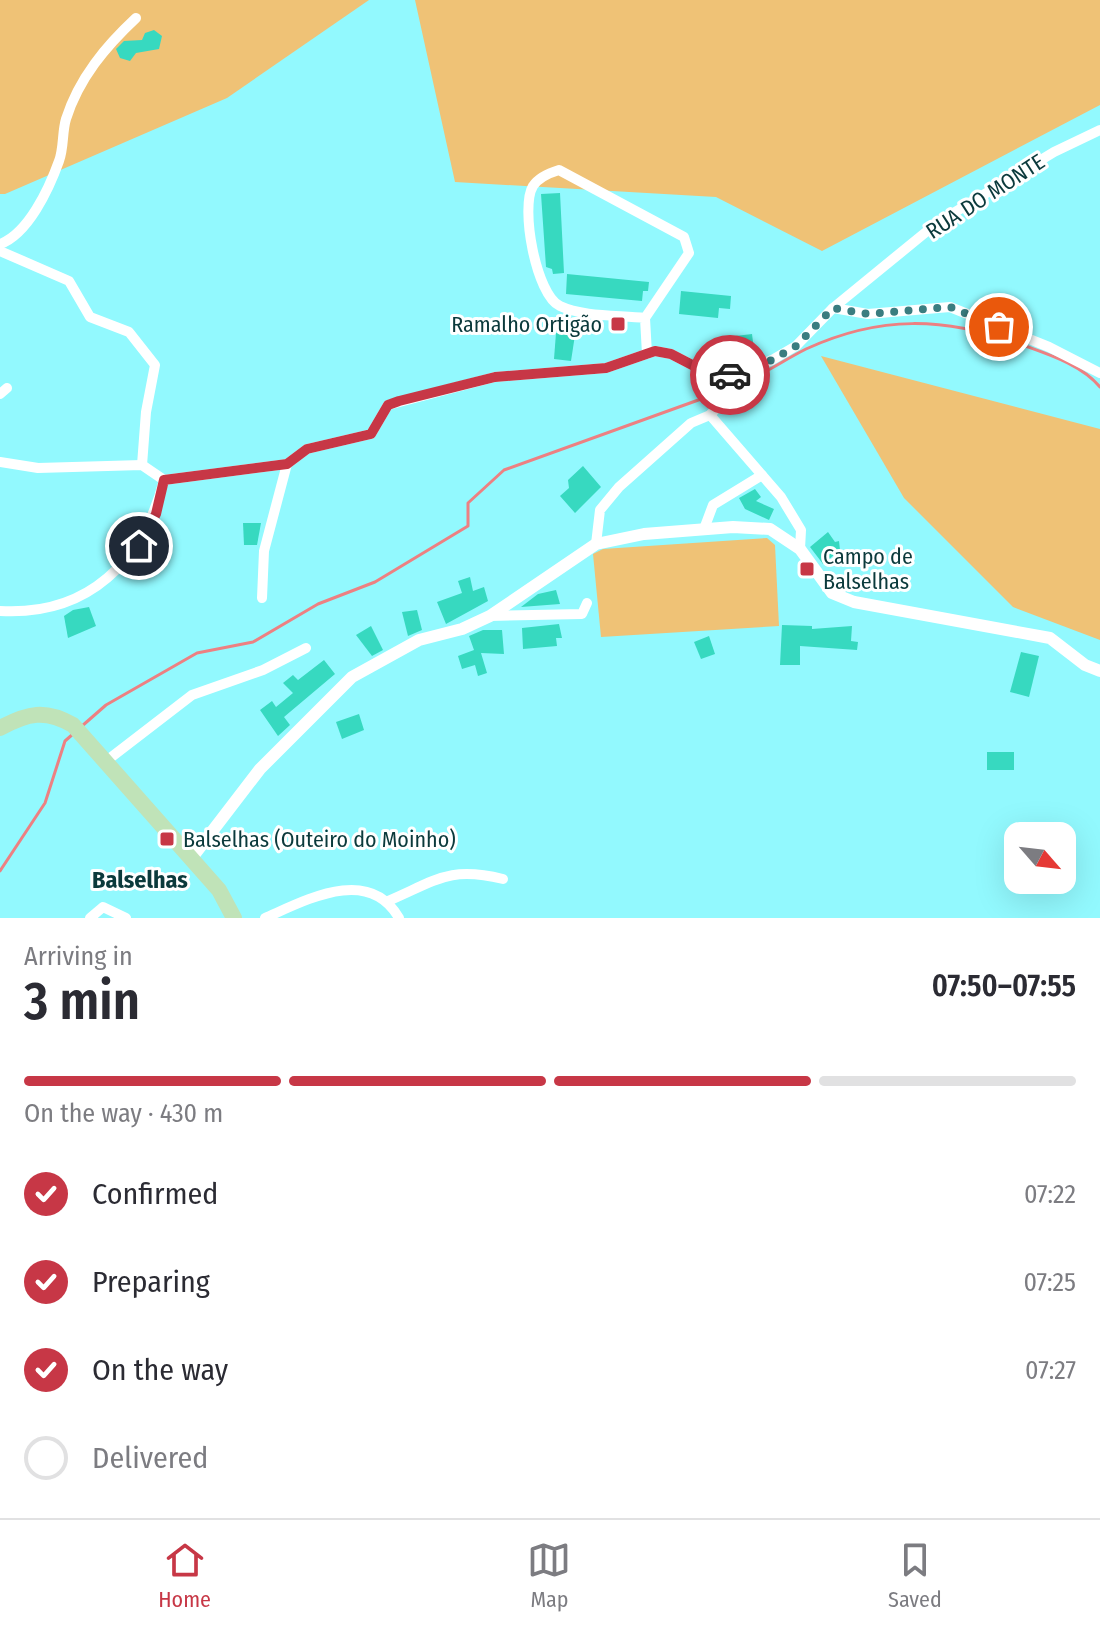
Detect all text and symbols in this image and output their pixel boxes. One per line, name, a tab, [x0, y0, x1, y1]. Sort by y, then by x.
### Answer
street label: RUA DO MONTE	[921, 148, 1050, 245]
pin	[965, 293, 1033, 361]
icon: bag	[977, 305, 1021, 349]
place label: Ramalho Ortigão	[451, 311, 602, 338]
marker: Ramalho Ortigão	[609, 315, 627, 333]
courier	[690, 335, 770, 415]
icon: car	[708, 353, 752, 397]
pin	[105, 512, 173, 580]
icon: home	[117, 524, 161, 568]
place label: Campo de Balselhas	[823, 543, 913, 595]
marker: Campo de Balselhas	[798, 560, 816, 578]
north arrow	[1004, 822, 1076, 894]
map controls	[1004, 822, 1076, 894]
place label: Balselhas (Outeiro do Moinho)	[183, 826, 456, 853]
marker: Balselhas (Outeiro do Moinho)	[158, 830, 176, 848]
district label: Balselhas	[92, 866, 188, 894]
text: Arriving in	[24, 941, 133, 972]
text: 07:50–07:55	[932, 968, 1076, 1004]
text: 3 min	[24, 970, 140, 1033]
text: On the way · 430 m	[24, 1098, 223, 1129]
icon: check	[24, 1172, 68, 1216]
text: Confirmed	[92, 1176, 218, 1212]
text: 07:22	[1024, 1179, 1076, 1210]
icon: check	[24, 1260, 68, 1304]
text: Preparing	[92, 1264, 210, 1300]
text: 07:25	[1023, 1267, 1076, 1298]
icon: check	[24, 1348, 68, 1392]
text: On the way	[92, 1352, 228, 1388]
text: 07:27	[1025, 1355, 1076, 1386]
text: Delivered	[92, 1440, 208, 1476]
tab: Home	[158, 1538, 211, 1613]
tab: Map	[527, 1538, 571, 1613]
tab: Saved	[888, 1538, 942, 1613]

